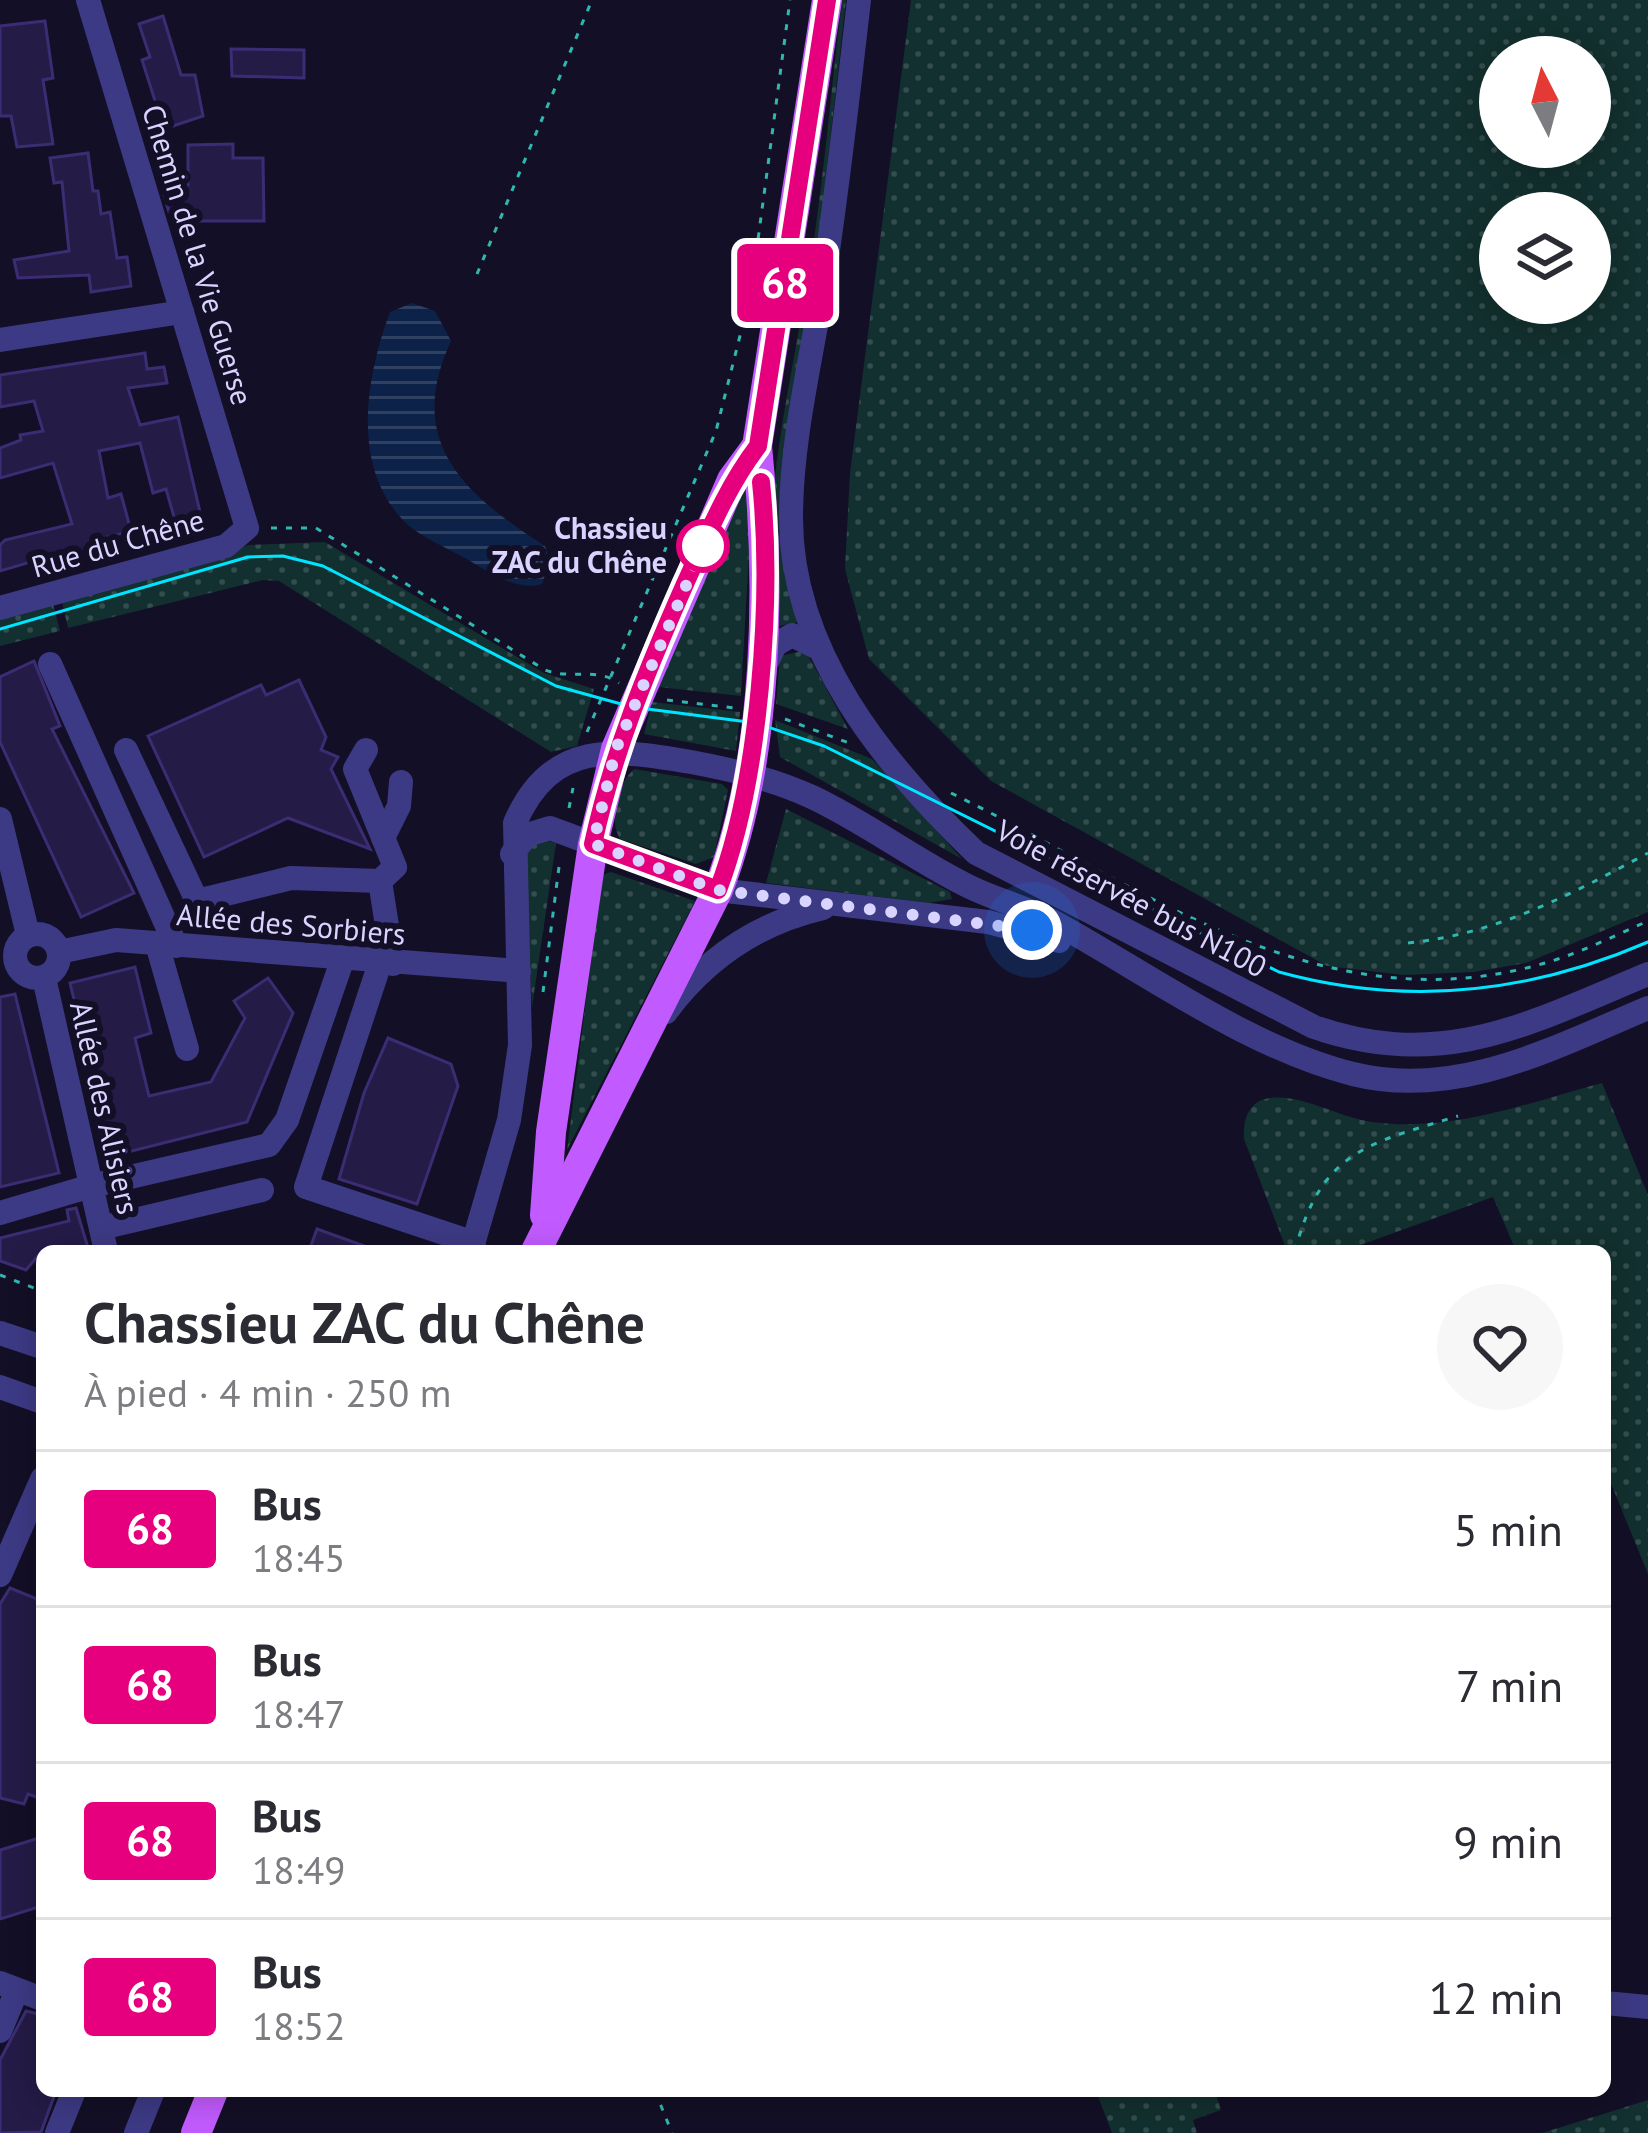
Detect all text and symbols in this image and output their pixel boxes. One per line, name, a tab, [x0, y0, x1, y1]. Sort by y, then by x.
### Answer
north arrow	[1479, 36, 1611, 168]
map controls	[1479, 36, 1611, 324]
street label: Chemin de la Vie Guerse	[134, 100, 263, 409]
button: layers	[1479, 192, 1611, 324]
line badge: 68	[731, 244, 839, 322]
text: 68	[761, 255, 809, 310]
street label: Rue du Chêne	[27, 499, 208, 586]
place label: Chassieu ZAC du Chêne	[492, 508, 667, 581]
marker: Chassieu ZAC du Chêne	[678, 521, 728, 571]
street label: Voie réservée bus N100	[989, 809, 1274, 985]
street label: Allée des Sorbiers	[175, 894, 407, 953]
your location	[1002, 900, 1062, 960]
street label: Allée des Alisiers	[62, 997, 149, 1218]
button: heart	[1437, 1284, 1563, 1410]
text: Chassieu ZAC du Chêne	[84, 1285, 645, 1359]
text: À pied · 4 min · 250 m	[84, 1367, 451, 1418]
text: Bus	[252, 1474, 322, 1532]
text: 5 min	[1453, 1500, 1563, 1558]
text: 68	[126, 1501, 174, 1556]
text: 18:45	[252, 1532, 346, 1583]
text: Bus	[252, 1630, 322, 1688]
text: 7 min	[1456, 1656, 1563, 1714]
text: 68	[126, 1657, 174, 1712]
text: 18:47	[252, 1688, 346, 1739]
text: Bus	[252, 1786, 322, 1844]
text: 9 min	[1453, 1812, 1563, 1870]
text: 68	[126, 1813, 174, 1868]
text: 18:49	[252, 1844, 346, 1895]
text: Bus	[252, 1942, 322, 2000]
text: 12 min	[1429, 1968, 1563, 2026]
text: 68	[126, 1969, 174, 2024]
text: 18:52	[252, 2000, 346, 2051]

